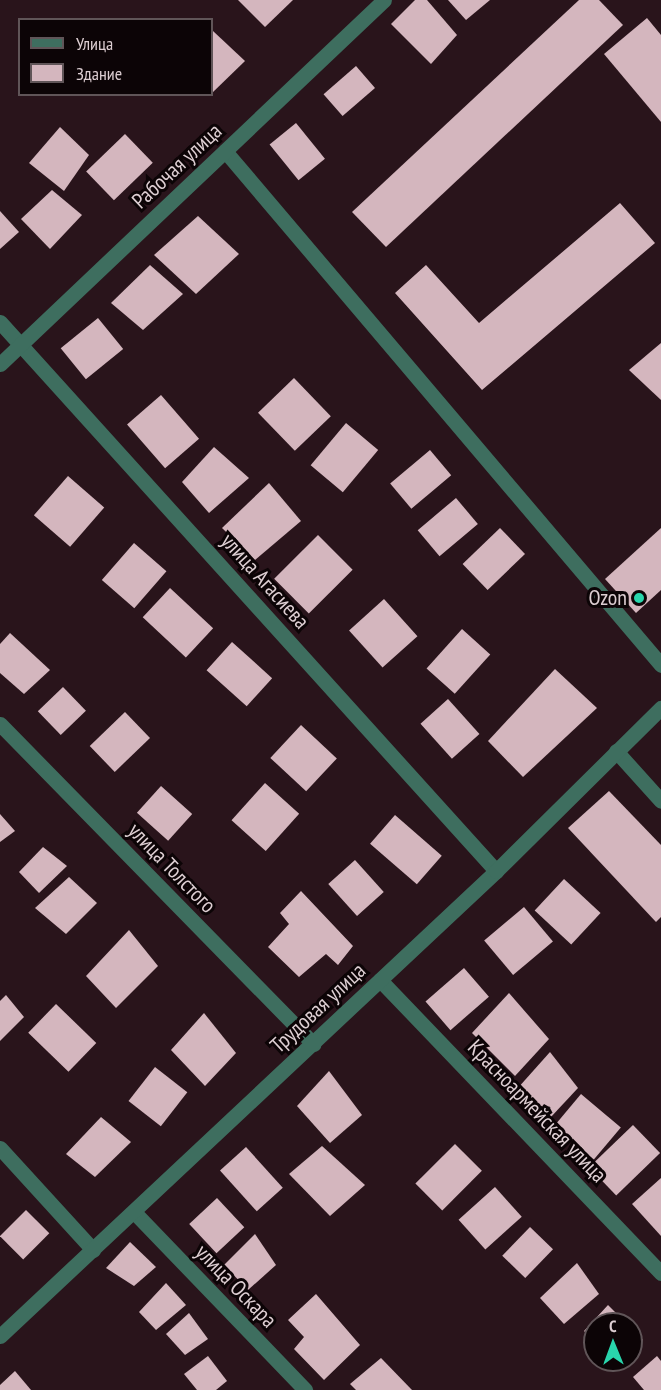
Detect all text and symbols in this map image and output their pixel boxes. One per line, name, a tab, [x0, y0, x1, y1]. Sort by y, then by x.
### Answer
legend	[18, 18, 213, 96]
text: Улица	[76, 32, 113, 55]
text: Здание	[76, 62, 122, 85]
street label: Рабочая улица	[127, 118, 227, 214]
street label: улица Агасиева	[215, 528, 315, 634]
place label: Ozon	[588, 585, 627, 611]
marker: Ozon	[632, 591, 646, 605]
street label: улица Толстого	[122, 817, 222, 919]
street label: Трудовая улица	[265, 957, 371, 1059]
street label: Красноармейская улица	[462, 1034, 612, 1188]
street label: улица Оскара	[190, 1239, 282, 1333]
north arrow	[583, 1312, 643, 1372]
text: С	[609, 1316, 617, 1336]

